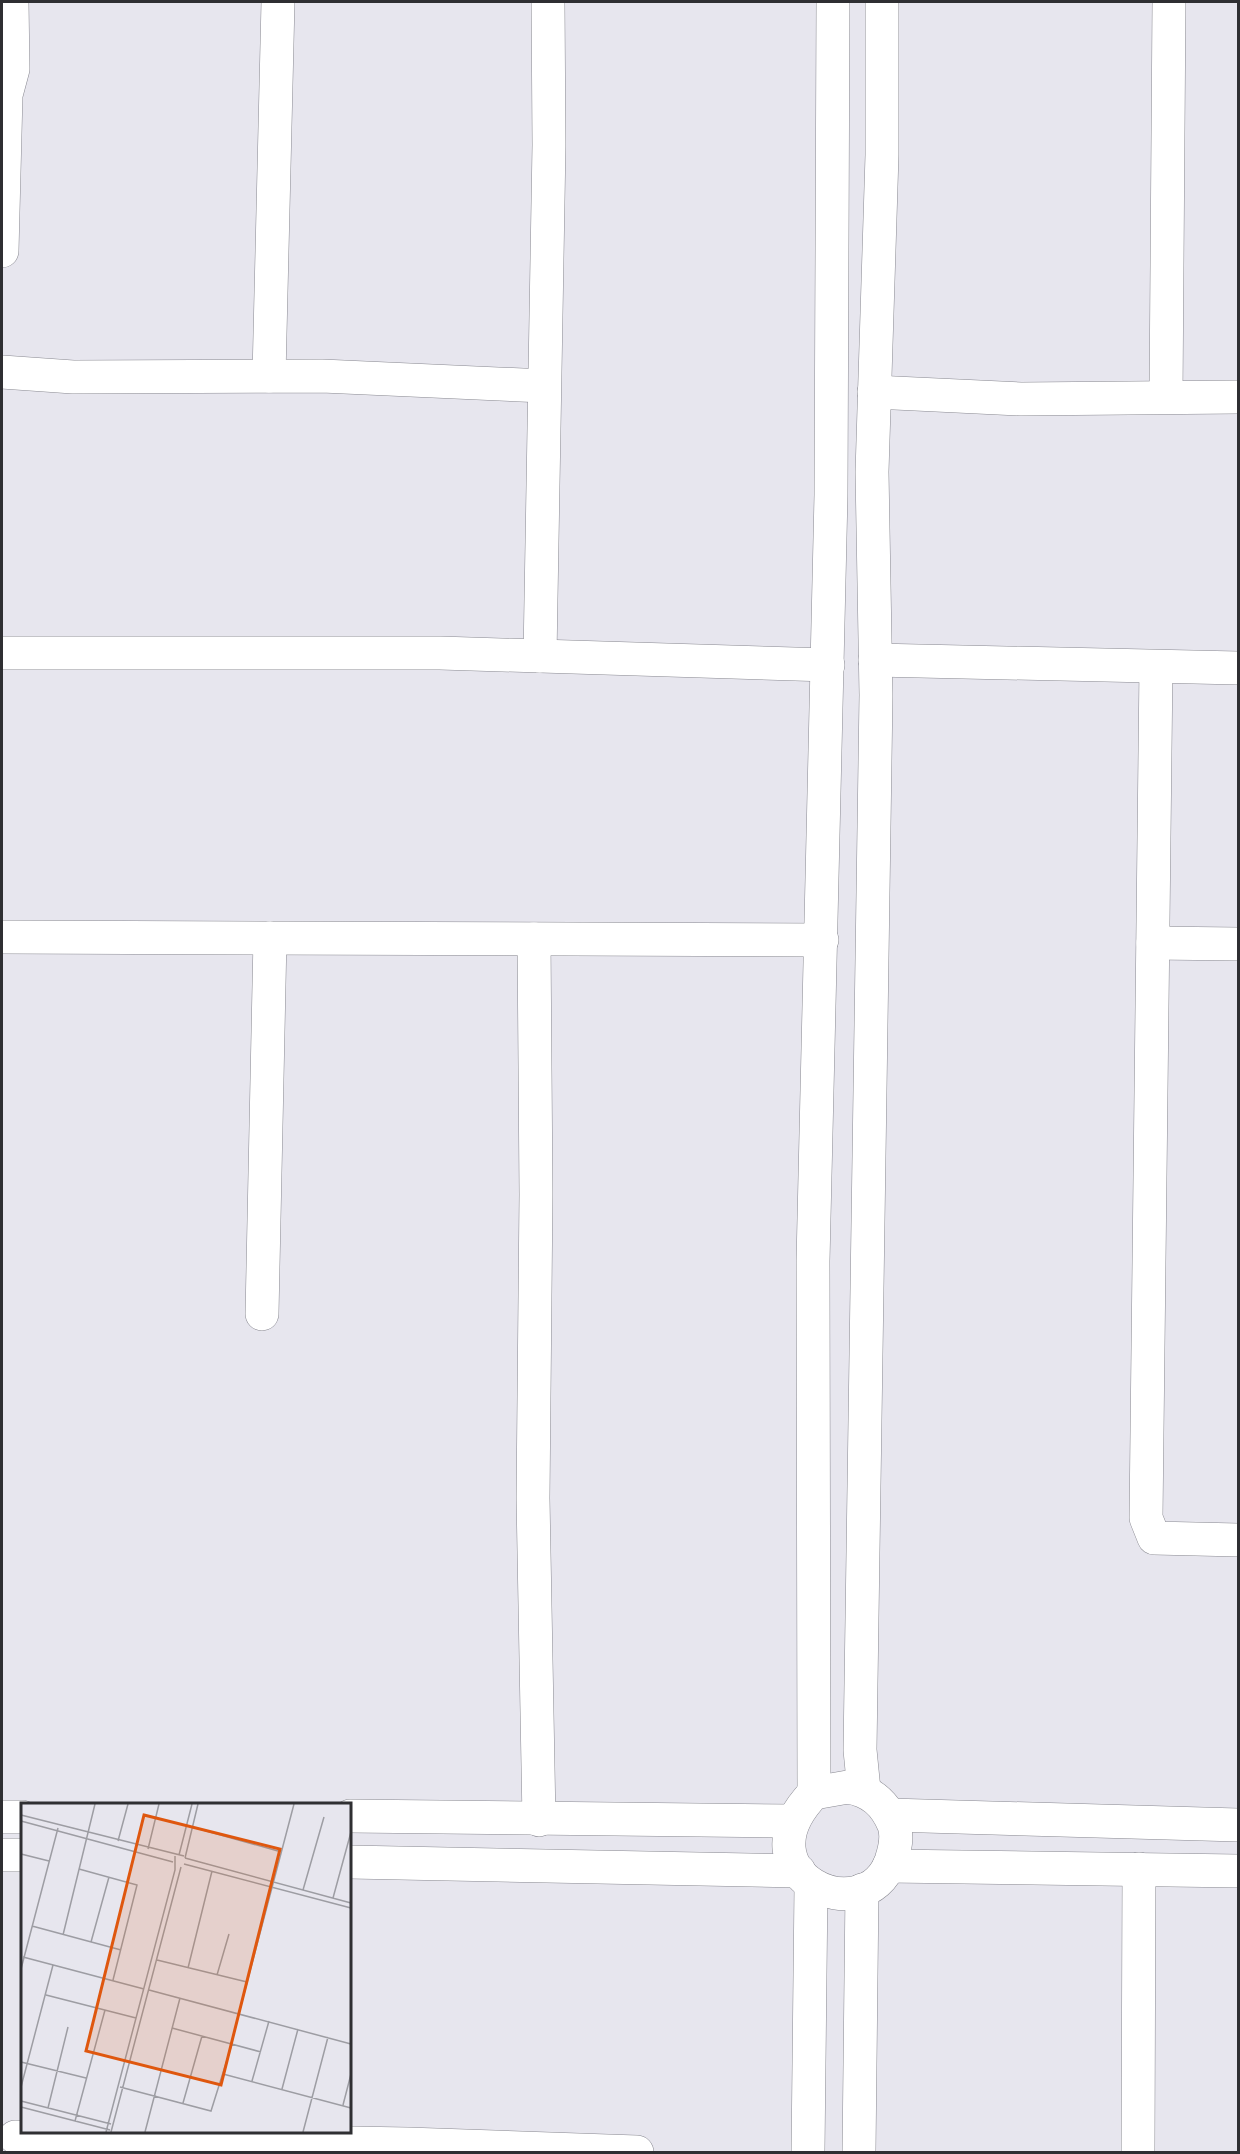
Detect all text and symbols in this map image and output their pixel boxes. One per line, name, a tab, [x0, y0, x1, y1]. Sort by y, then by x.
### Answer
inset map	[21, 1803, 351, 2133]

